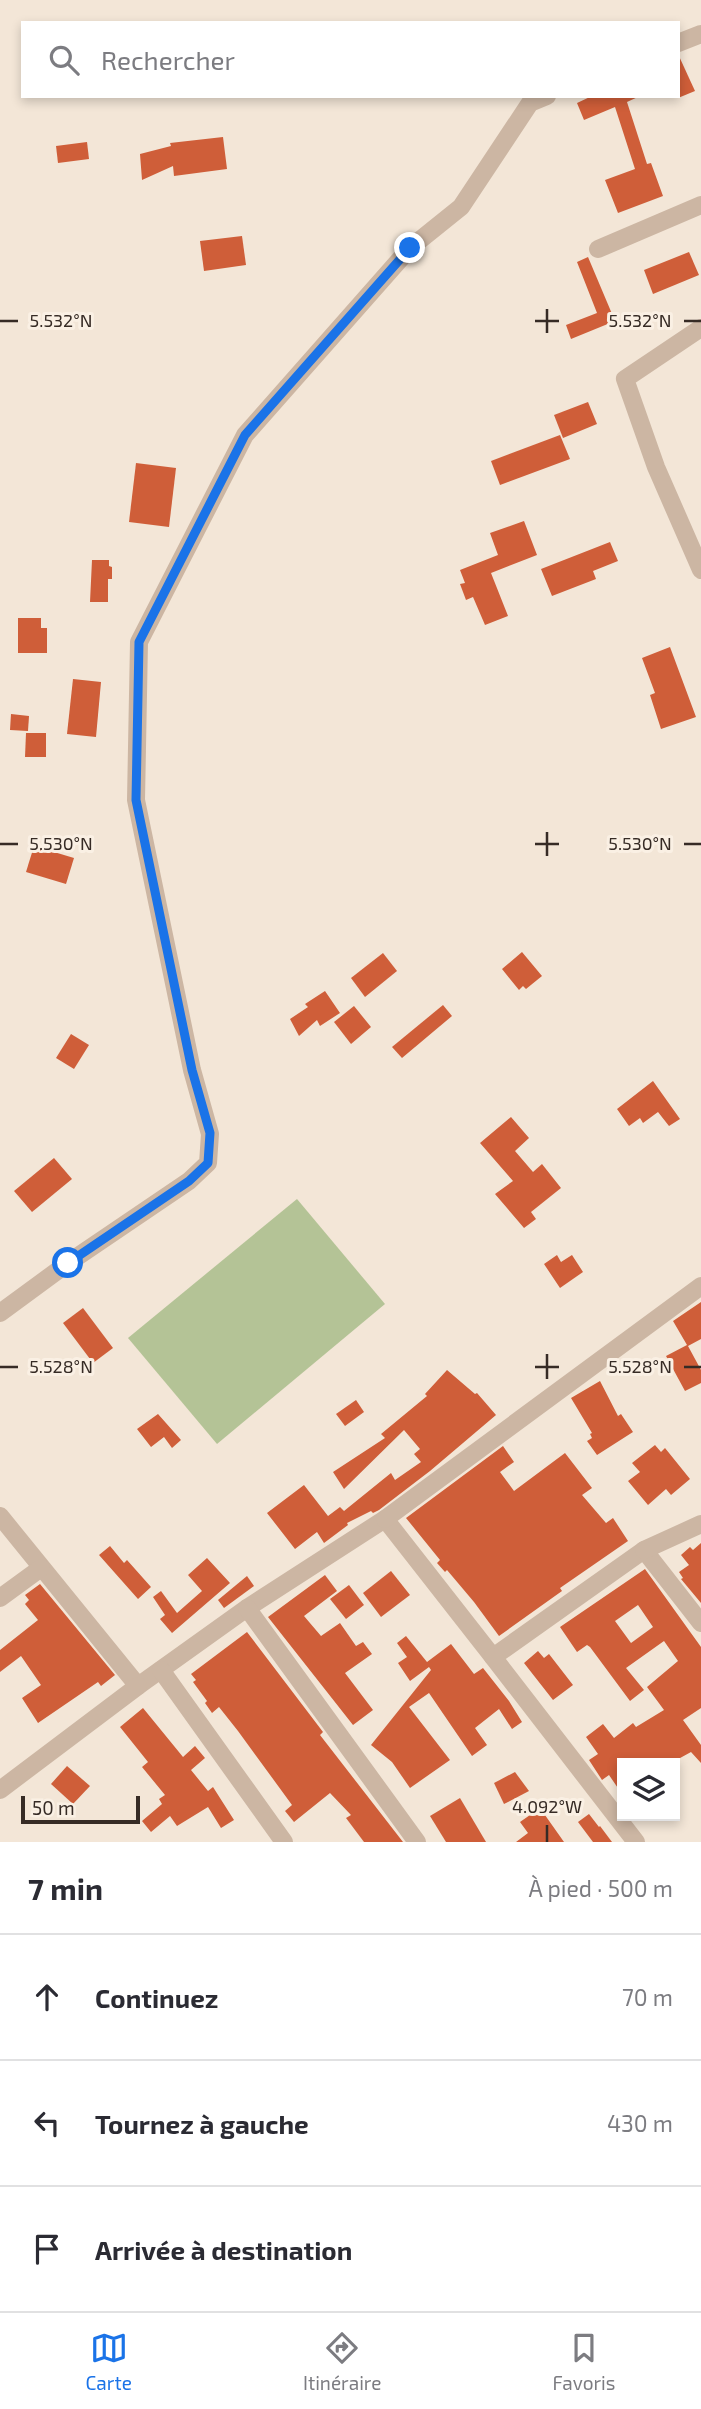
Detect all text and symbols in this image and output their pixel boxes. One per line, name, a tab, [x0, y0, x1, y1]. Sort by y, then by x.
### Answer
search box	[21, 21, 680, 98]
icon: search	[45, 41, 83, 79]
text: Rechercher	[101, 44, 235, 75]
route end	[394, 232, 425, 263]
text: 5.532°N	[30, 309, 92, 331]
text: 5.532°N	[609, 309, 671, 331]
text: 5.530°N	[29, 832, 93, 854]
text: 5.530°N	[608, 832, 672, 854]
route start	[52, 1247, 83, 1278]
text: 5.528°N	[29, 1355, 93, 1377]
text: 5.528°N	[608, 1355, 672, 1377]
map controls	[617, 1758, 680, 1821]
button: layers	[617, 1758, 680, 1821]
scale bar	[21, 1793, 140, 1825]
text: 4.092°W	[512, 1795, 582, 1817]
text: 50 m	[32, 1796, 75, 1819]
text: 7 min	[28, 1870, 103, 1906]
text: À pied · 500 m	[529, 1874, 673, 1902]
icon: ahead	[28, 1978, 66, 2016]
text: Continuez	[95, 1982, 218, 2013]
text: 70 m	[622, 1983, 673, 2011]
icon: left	[28, 2104, 66, 2142]
text: Tournez à gauche	[95, 2108, 309, 2139]
text: 430 m	[607, 2109, 673, 2137]
icon: arrive	[28, 2230, 66, 2268]
text: Arrivée à destination	[95, 2234, 352, 2265]
tab: Carte	[86, 2329, 132, 2394]
tab: Itinéraire	[303, 2329, 381, 2394]
tab: Favoris	[553, 2329, 615, 2394]

